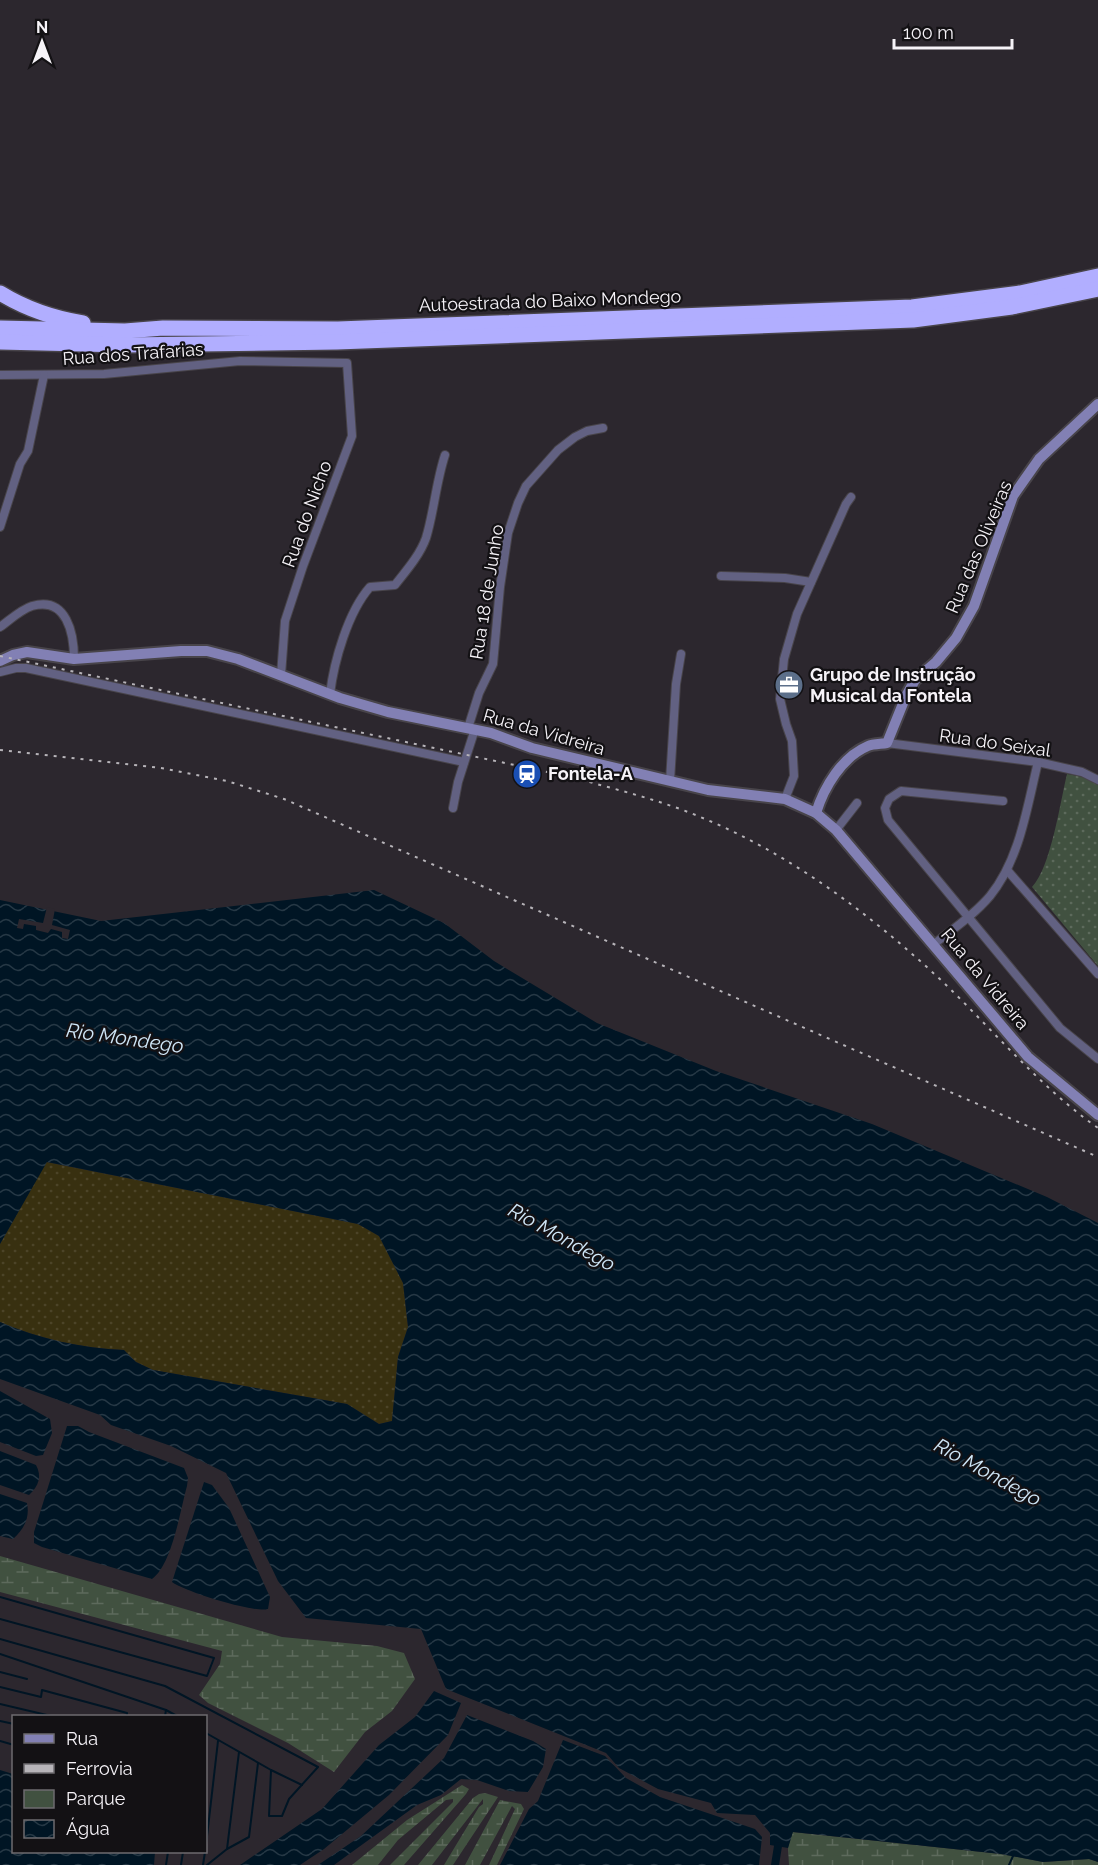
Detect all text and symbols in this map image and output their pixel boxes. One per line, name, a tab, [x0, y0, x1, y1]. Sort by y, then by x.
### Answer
north arrow	[12, 12, 72, 72]
scale bar	[894, 12, 1012, 50]
text: N	[36, 18, 48, 37]
text: 100 m	[903, 22, 954, 43]
street label: Autoestrada do Baixo Mondego	[418, 285, 682, 316]
street label: Rua dos Trafarias	[62, 338, 204, 369]
street label: Rua do Nicho	[277, 457, 336, 570]
street label: Rua das Oliveiras	[941, 477, 1016, 616]
street label: Rua 18 de Junho	[465, 523, 508, 661]
place label: Grupo de Instrução Musical da Fontela	[810, 664, 976, 706]
office icon: Grupo de Instrução Musical da Fontela	[773, 669, 805, 701]
street label: Rua da Vidreira	[481, 704, 607, 759]
street label: Rua do Seixal	[938, 724, 1052, 761]
station icon: Fontela-A	[511, 758, 543, 790]
place label: Fontela-A	[548, 763, 634, 784]
street label: Rua da Vidreira	[937, 924, 1034, 1034]
water label: Rio Mondego	[65, 1018, 185, 1058]
water label: Rio Mondego	[504, 1198, 620, 1276]
water label: Rio Mondego	[930, 1433, 1046, 1511]
legend	[12, 1715, 207, 1853]
text: Rua	[66, 1728, 98, 1749]
text: Ferrovia	[66, 1758, 133, 1779]
text: Parque	[66, 1788, 126, 1809]
text: Água	[66, 1817, 110, 1839]

